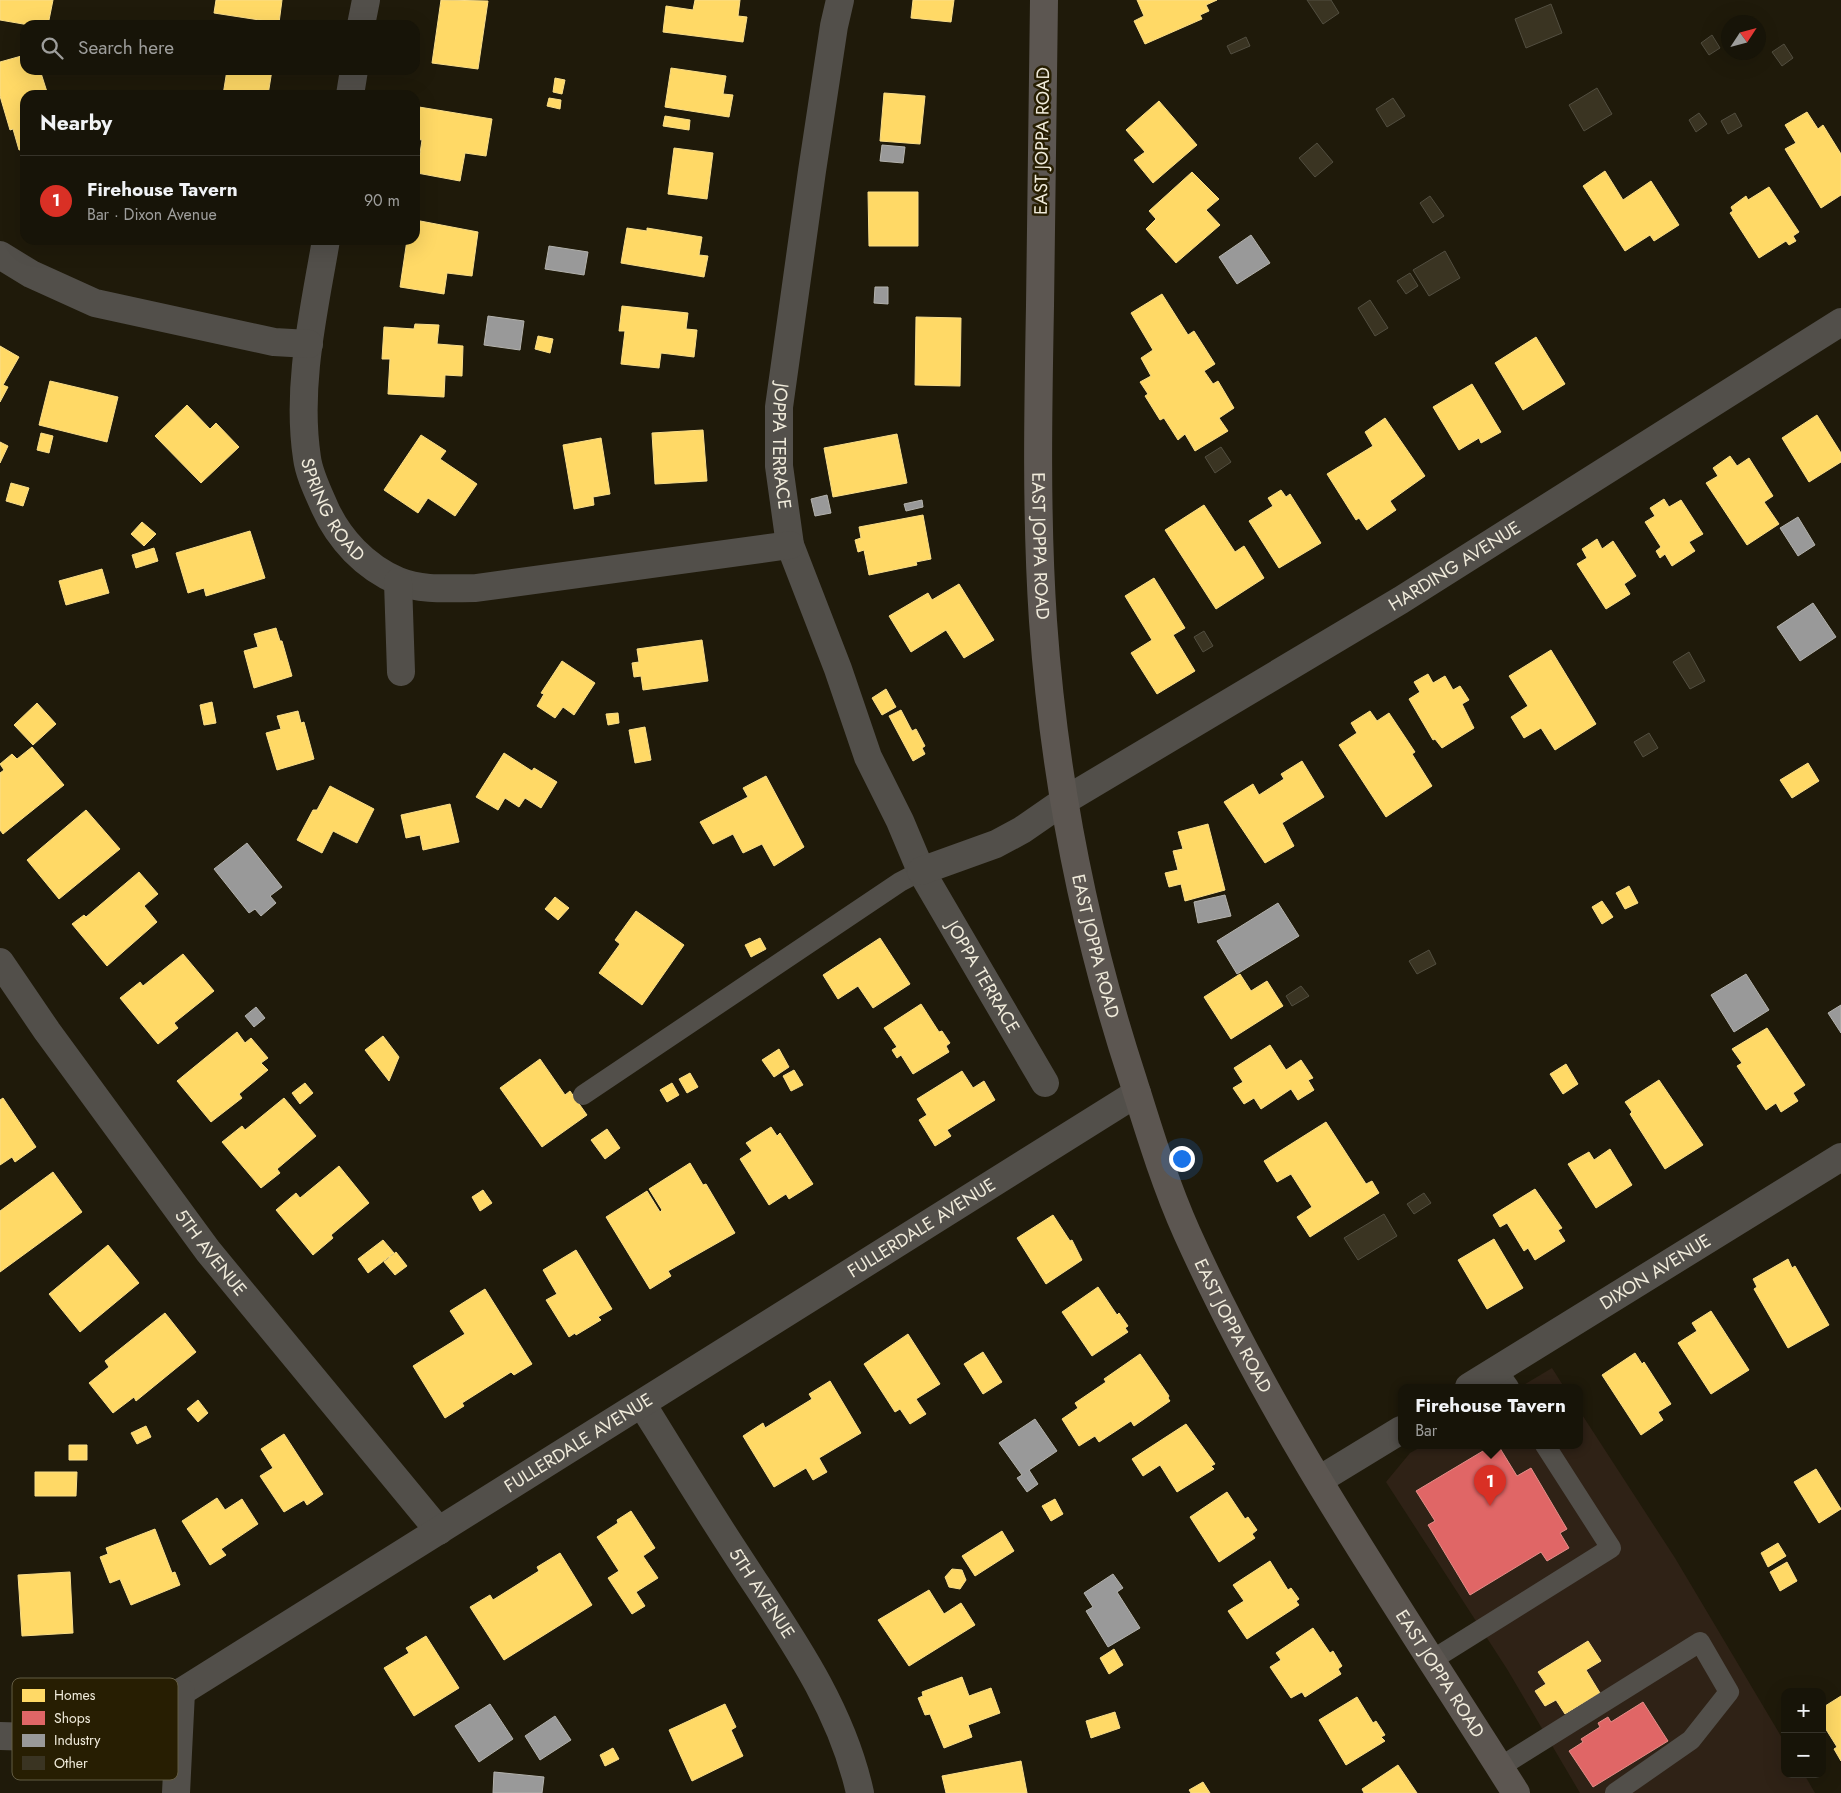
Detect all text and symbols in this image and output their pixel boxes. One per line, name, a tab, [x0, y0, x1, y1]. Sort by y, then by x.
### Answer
north arrow	[1721, 15, 1766, 60]
search box	[20, 20, 420, 75]
icon: search	[38, 34, 66, 62]
text: Search here	[78, 34, 174, 61]
street label: EAST JOPPA ROAD	[1028, 67, 1056, 215]
text: Nearby	[40, 108, 112, 138]
text: Firehouse Tavern	[87, 176, 238, 203]
text: 1	[52, 189, 60, 212]
text: 90 m	[364, 189, 400, 212]
text: Bar · Dixon Avenue	[87, 203, 217, 226]
street label: JOPPA TERRACE	[765, 380, 798, 511]
street label: SPRING ROAD	[294, 456, 371, 567]
street label: EAST JOPPA ROAD	[1025, 472, 1056, 621]
street label: HARDING AVENUE	[1384, 515, 1526, 618]
street label: EAST JOPPA ROAD	[1065, 872, 1126, 1021]
street label: JOPPA TERRACE	[939, 914, 1026, 1038]
your location	[1169, 1146, 1195, 1172]
street label: FULLERDALE AVENUE	[842, 1172, 1001, 1284]
street label: 5TH AVENUE	[169, 1204, 253, 1302]
street label: DIXON AVENUE	[1595, 1228, 1716, 1316]
street label: EAST JOPPA ROAD	[1188, 1254, 1278, 1398]
popup	[1398, 1384, 1583, 1449]
street label: FULLERDALE AVENUE	[499, 1387, 658, 1499]
text: Firehouse Tavern	[1415, 1392, 1566, 1419]
text: Bar	[1415, 1419, 1437, 1442]
pin: 1	[1474, 1465, 1506, 1506]
street label: 5TH AVENUE	[723, 1543, 801, 1644]
street label: EAST JOPPA ROAD	[1389, 1605, 1491, 1743]
legend	[12, 1678, 178, 1780]
text: Homes	[54, 1685, 96, 1705]
map controls	[1781, 1688, 1826, 1778]
button: +	[1781, 1688, 1826, 1733]
text: Shops	[54, 1708, 91, 1728]
text: Industry	[54, 1730, 101, 1750]
button: −	[1781, 1733, 1826, 1778]
text: Other	[54, 1753, 88, 1773]

